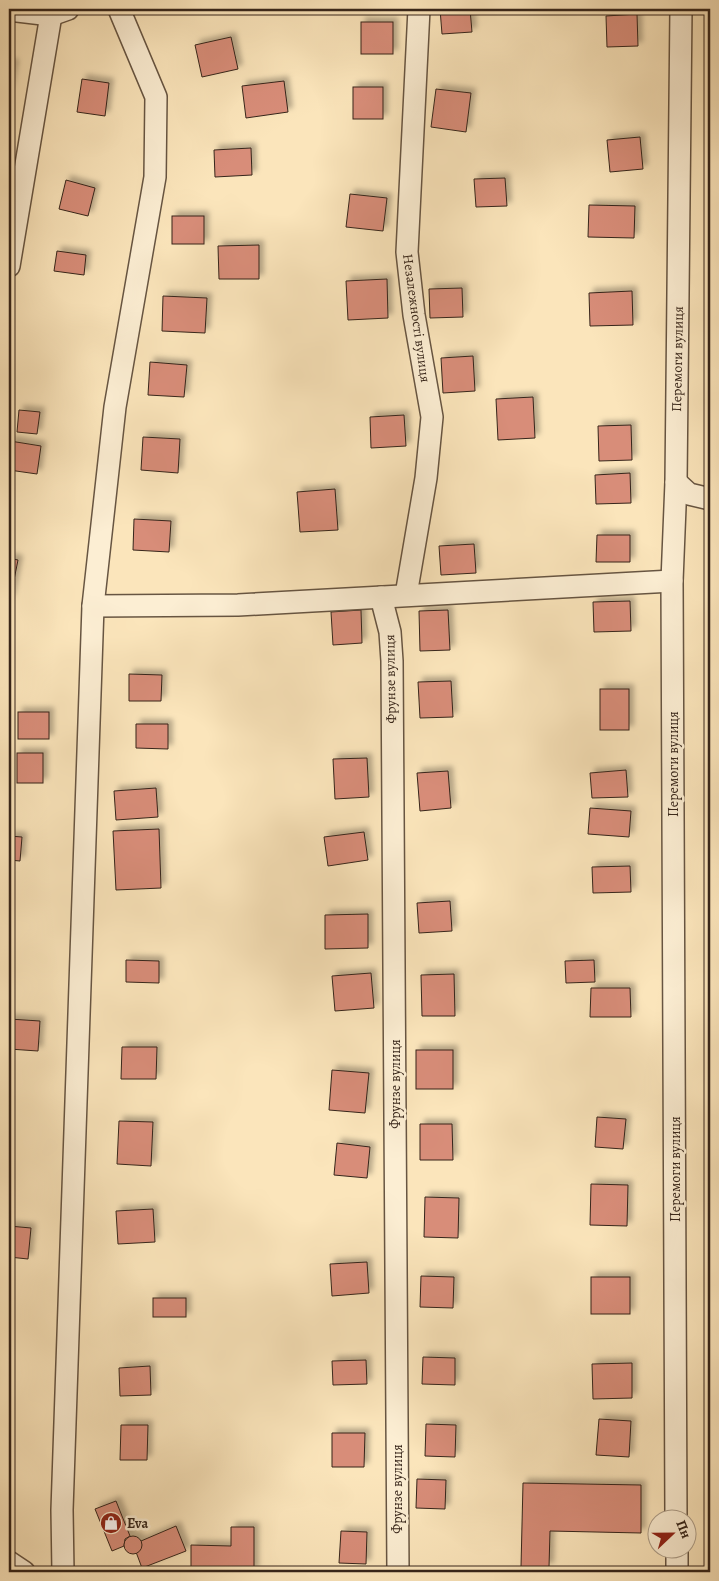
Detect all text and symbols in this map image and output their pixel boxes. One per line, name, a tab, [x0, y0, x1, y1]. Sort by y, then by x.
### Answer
street label: Незалежності вулиця	[398, 253, 435, 384]
street label: Перемоги вулиця	[667, 306, 688, 412]
street label: Фрунзе вулиця	[380, 634, 401, 724]
street label: Перемоги вулиця	[664, 711, 683, 817]
street label: Фрунзе вулиця	[386, 1039, 405, 1129]
street label: Перемоги вулиця	[666, 1116, 685, 1222]
street label: Фрунзе вулиця	[388, 1444, 407, 1534]
north arrow	[646, 1508, 696, 1558]
shop icon: Eva	[99, 1511, 123, 1535]
place label: Eva	[127, 1514, 148, 1533]
text: Пн	[671, 1517, 696, 1541]

